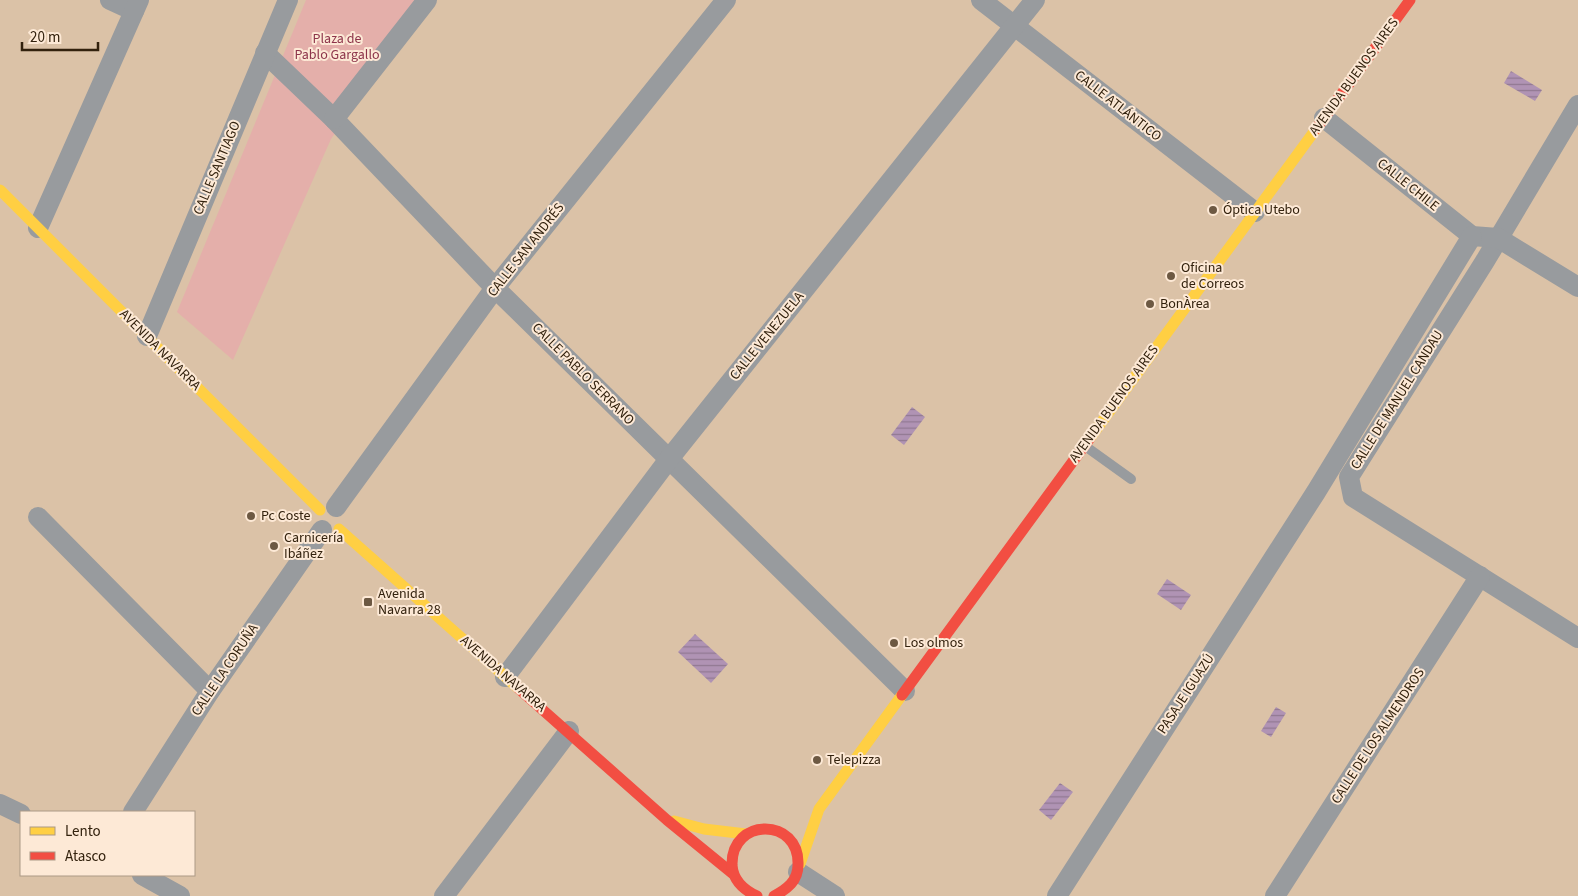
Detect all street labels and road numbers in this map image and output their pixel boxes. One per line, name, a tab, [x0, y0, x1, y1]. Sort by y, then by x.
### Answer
street label: AVENIDA BUENOS AIRES	[1304, 14, 1404, 140]
street label: CALLE ATLÁNTICO	[1070, 66, 1166, 146]
street label: CALLE SANTIAGO	[188, 118, 246, 218]
street label: CALLE CHILE	[1373, 154, 1443, 216]
street label: CALLE SAN ANDRÉS	[483, 199, 569, 301]
street label: CALLE VENEZUELA	[725, 287, 809, 385]
street label: AVENIDA NAVARRA	[115, 305, 206, 396]
street label: CALLE PABLO SERRANO	[527, 318, 639, 430]
street label: CALLE DE MANUEL CANDAU	[1346, 327, 1448, 473]
street label: AVENIDA BUENOS AIRES	[1064, 341, 1164, 467]
street label: CALLE LA CORUÑA	[187, 620, 263, 720]
street label: AVENIDA NAVARRA	[456, 631, 551, 717]
street label: PASAJE IGUAZÚ	[1153, 650, 1219, 738]
street label: CALLE DE LOS ALMENDROS	[1326, 664, 1430, 808]

